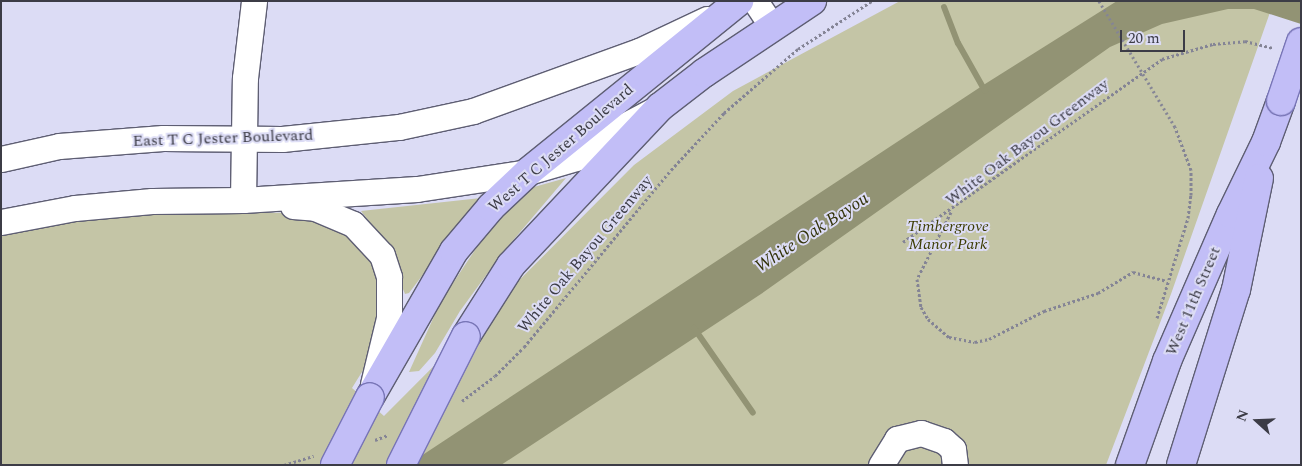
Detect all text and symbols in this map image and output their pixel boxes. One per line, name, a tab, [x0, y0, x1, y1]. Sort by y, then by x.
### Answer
scale bar	[1122, 20, 1187, 52]
text: 20 m	[1128, 27, 1160, 50]
street label: White Oak Bayou Greenway	[942, 74, 1112, 210]
street label: West T C Jester Boulevard	[485, 80, 637, 216]
street label: East T C Jester Boulevard	[132, 125, 314, 151]
street label: White Oak Bayou Greenway	[514, 172, 656, 336]
water label: White Oak Bayou	[751, 188, 873, 278]
park label: Timbergrove Manor Park	[907, 216, 989, 254]
street label: West 11th Street	[1161, 244, 1225, 358]
north arrow	[1232, 396, 1282, 446]
text: N	[1231, 407, 1254, 425]

